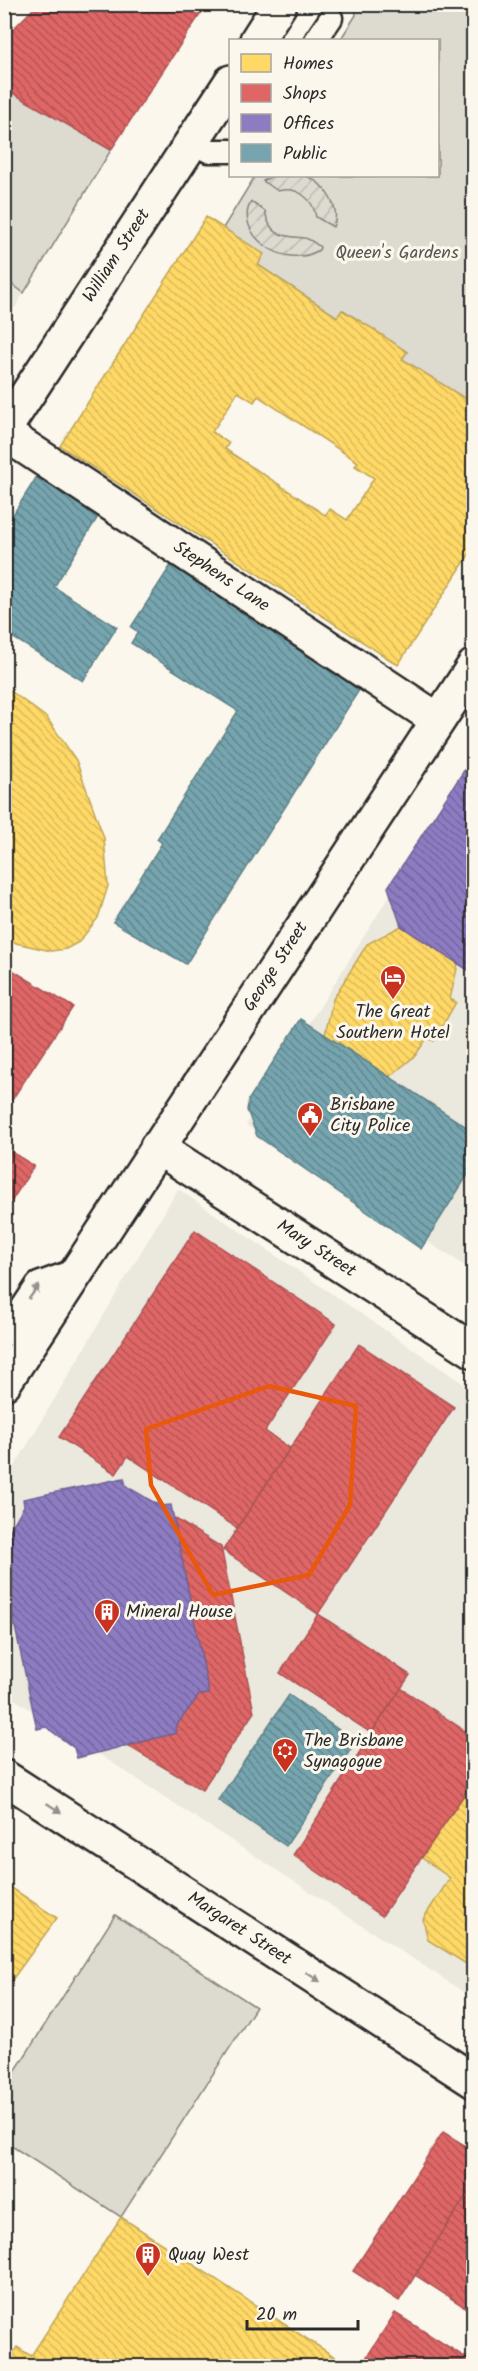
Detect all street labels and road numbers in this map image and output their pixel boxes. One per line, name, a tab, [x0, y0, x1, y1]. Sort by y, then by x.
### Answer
street label: William Street	[76, 202, 159, 309]
street label: Stephens Lane	[167, 534, 275, 620]
street label: George Street	[236, 915, 317, 1018]
street label: Mary Street	[270, 1212, 362, 1286]
street label: Margaret Street	[181, 1884, 298, 1974]

